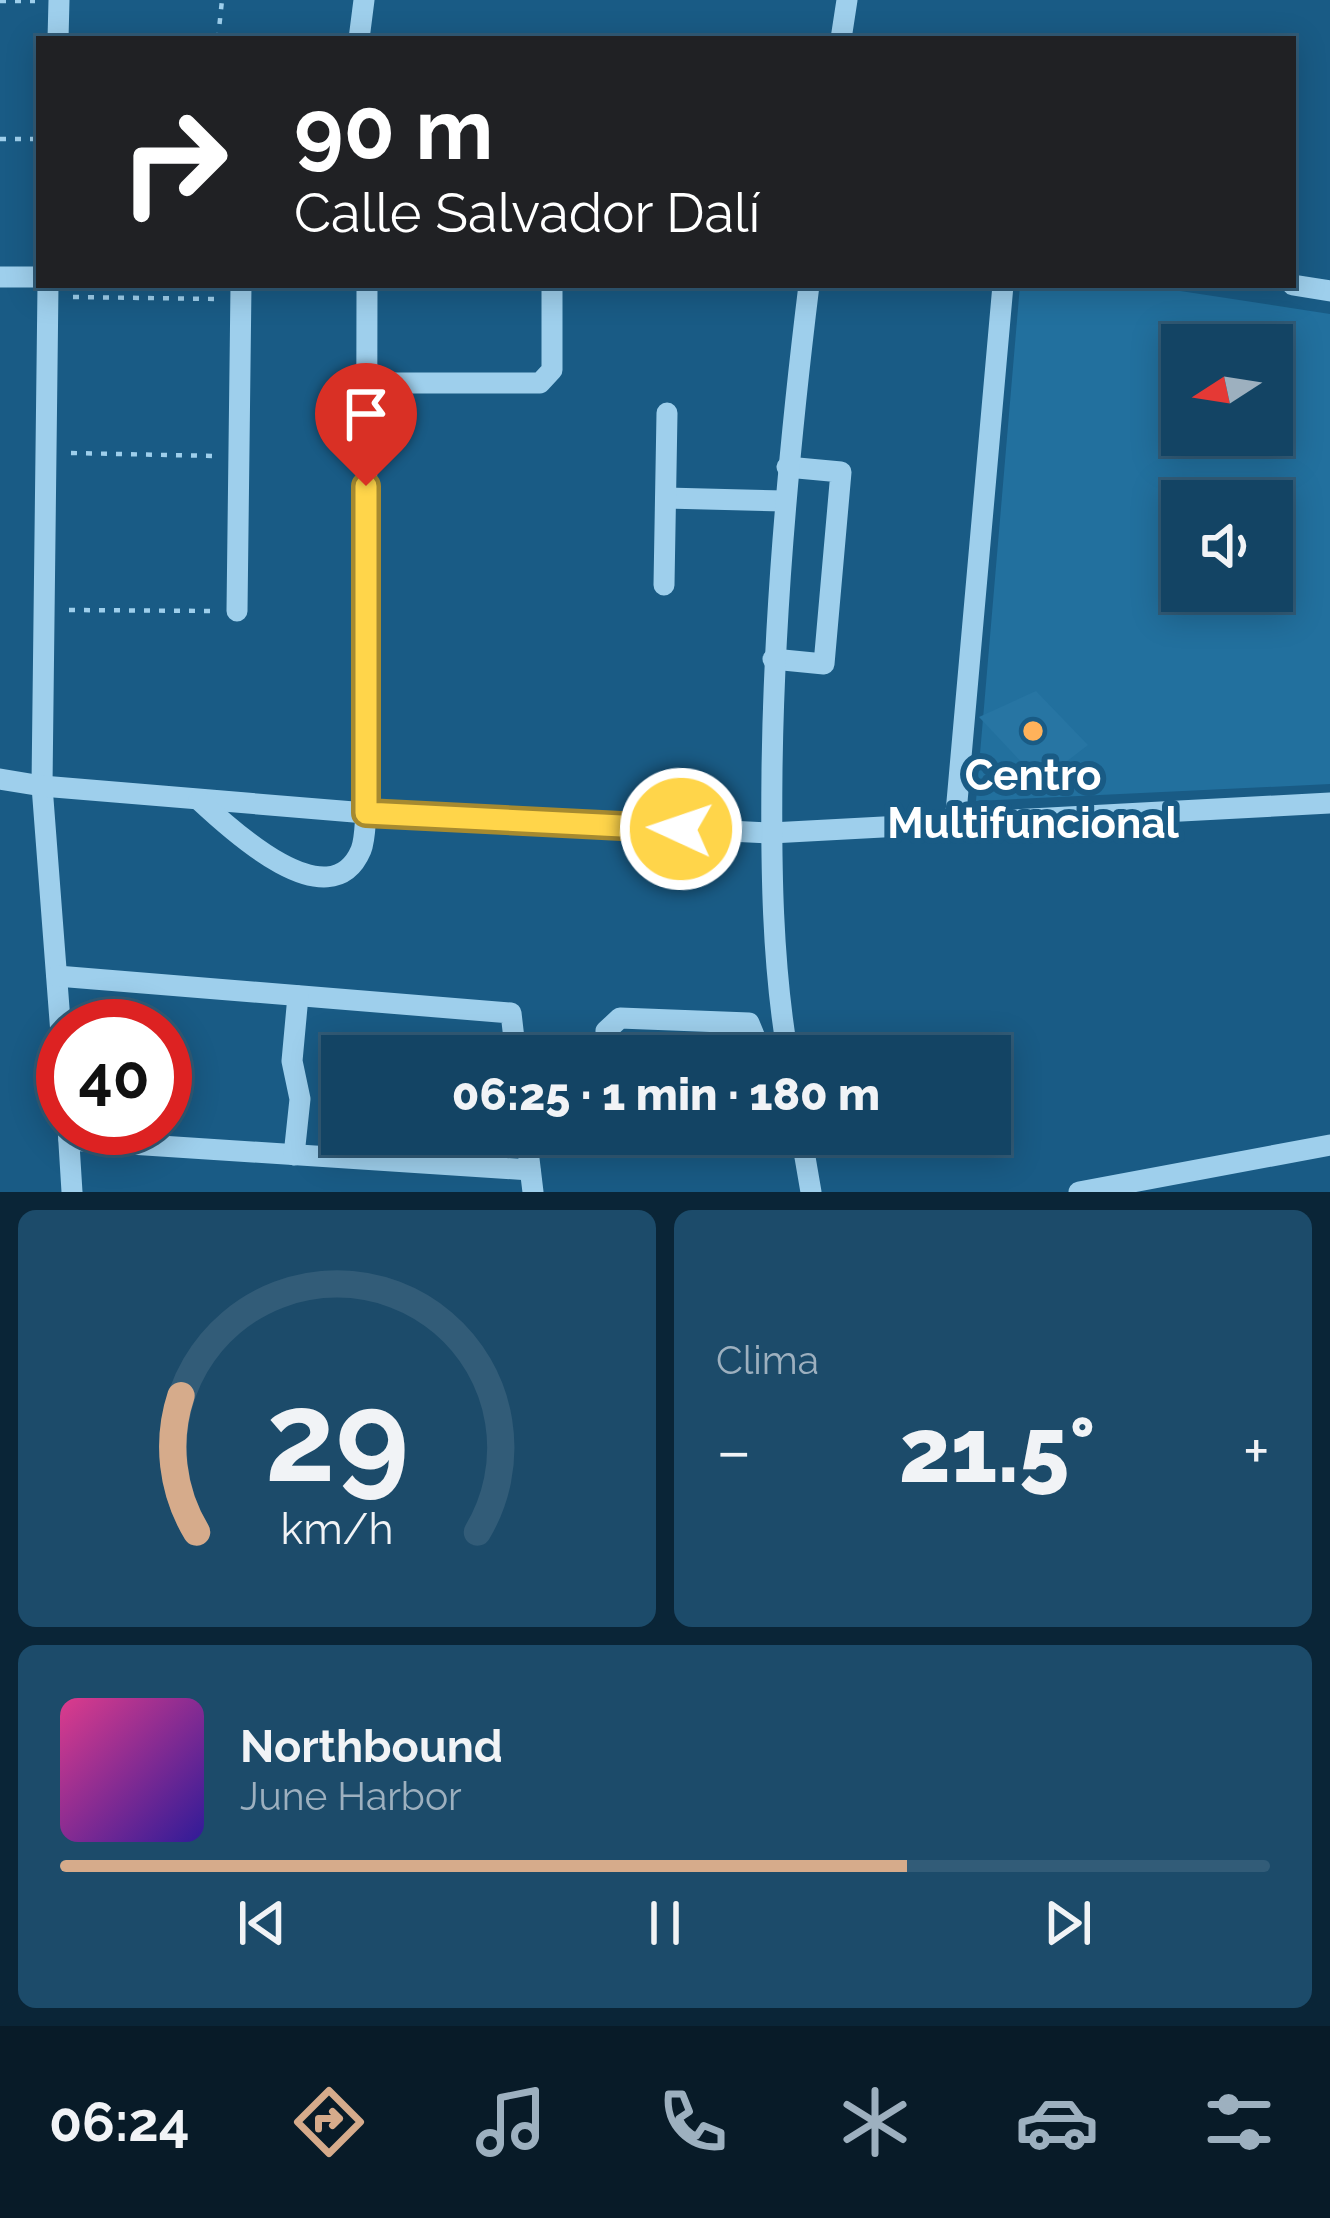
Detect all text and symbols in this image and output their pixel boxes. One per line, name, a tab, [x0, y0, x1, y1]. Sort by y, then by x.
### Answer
text: 90 m	[294, 80, 493, 179]
icon: right	[96, 84, 252, 240]
text: Calle Salvador Dalí	[294, 181, 760, 245]
north arrow	[1161, 324, 1293, 456]
map controls	[1161, 324, 1293, 612]
pin	[315, 363, 417, 486]
icon: arrive	[333, 381, 399, 447]
button: sound	[1161, 480, 1293, 612]
marker: Centro Multifuncional	[1020, 718, 1046, 744]
place label: Centro Multifuncional	[887, 751, 1180, 848]
position arrow	[618, 766, 744, 892]
speed limit sign: 40	[36, 999, 192, 1155]
text: 06:25 · 1 min · 180 m	[452, 1068, 880, 1121]
text: Clima	[716, 1337, 819, 1383]
text: 29	[265, 1364, 409, 1510]
text: 21.5°	[899, 1397, 1096, 1503]
text: −	[716, 1412, 752, 1489]
text: +	[1243, 1412, 1270, 1489]
text: km/h	[280, 1503, 394, 1553]
text: Northbound	[240, 1720, 503, 1773]
text: June Harbor	[240, 1773, 462, 1819]
icon: previous	[229, 1890, 295, 1956]
icon: pause	[632, 1890, 698, 1956]
icon: next	[1035, 1890, 1101, 1956]
icon: directions	[287, 2080, 371, 2164]
icon: music	[469, 2080, 553, 2164]
icon: phone	[651, 2080, 735, 2164]
icon: climate	[833, 2080, 917, 2164]
icon: car	[1015, 2080, 1099, 2164]
icon: filters	[1197, 2080, 1281, 2164]
text: 06:24	[49, 2090, 190, 2154]

